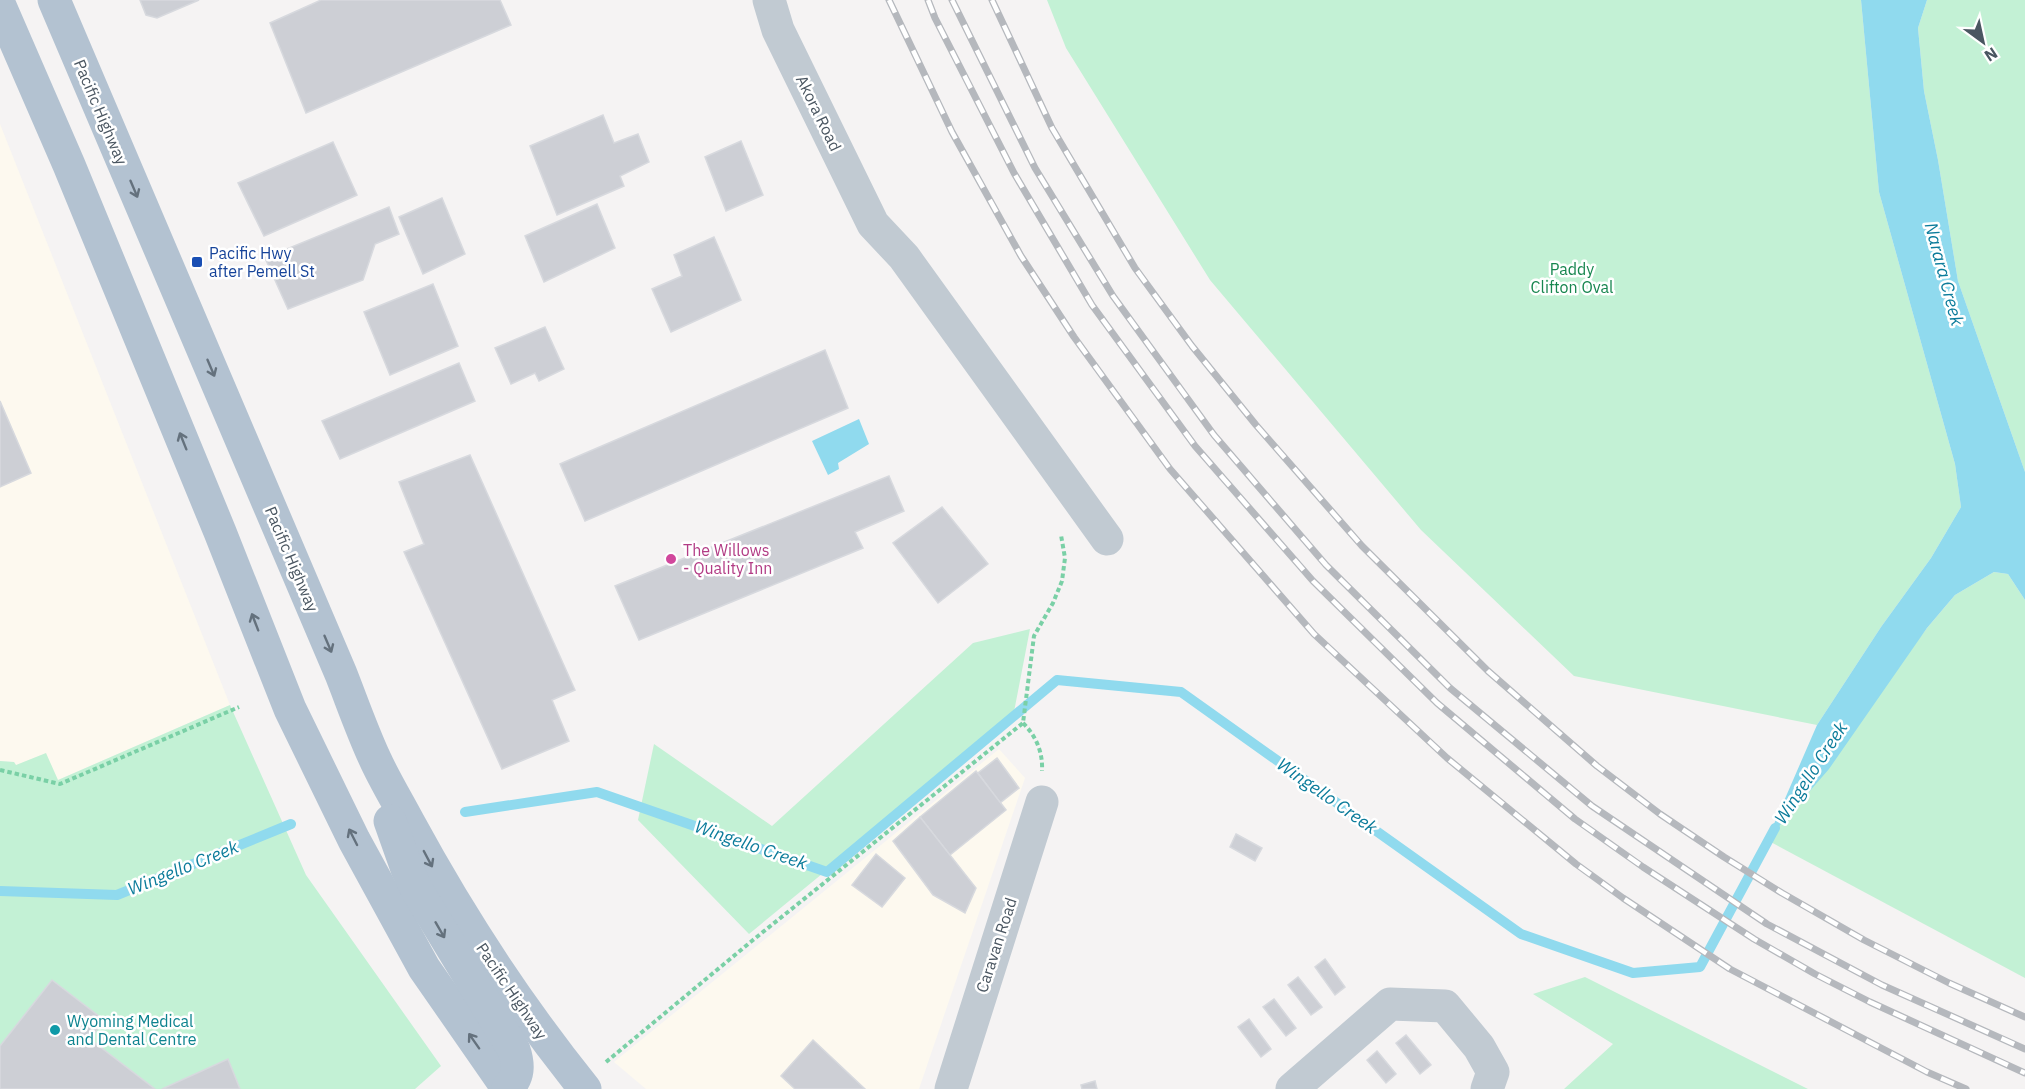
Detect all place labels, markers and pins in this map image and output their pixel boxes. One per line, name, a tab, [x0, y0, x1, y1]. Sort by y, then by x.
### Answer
place label: Pacific Hwy after Pemell St	[209, 243, 315, 281]
marker: Pacific Hwy after Pemell St	[190, 255, 204, 269]
place label: The Willows - Quality Inn	[683, 540, 772, 578]
marker: The Willows - Quality Inn	[664, 552, 678, 566]
place label: Wyoming Medical and Dental Centre	[67, 1011, 197, 1049]
marker: Wyoming Medical and Dental Centre	[48, 1023, 62, 1037]

